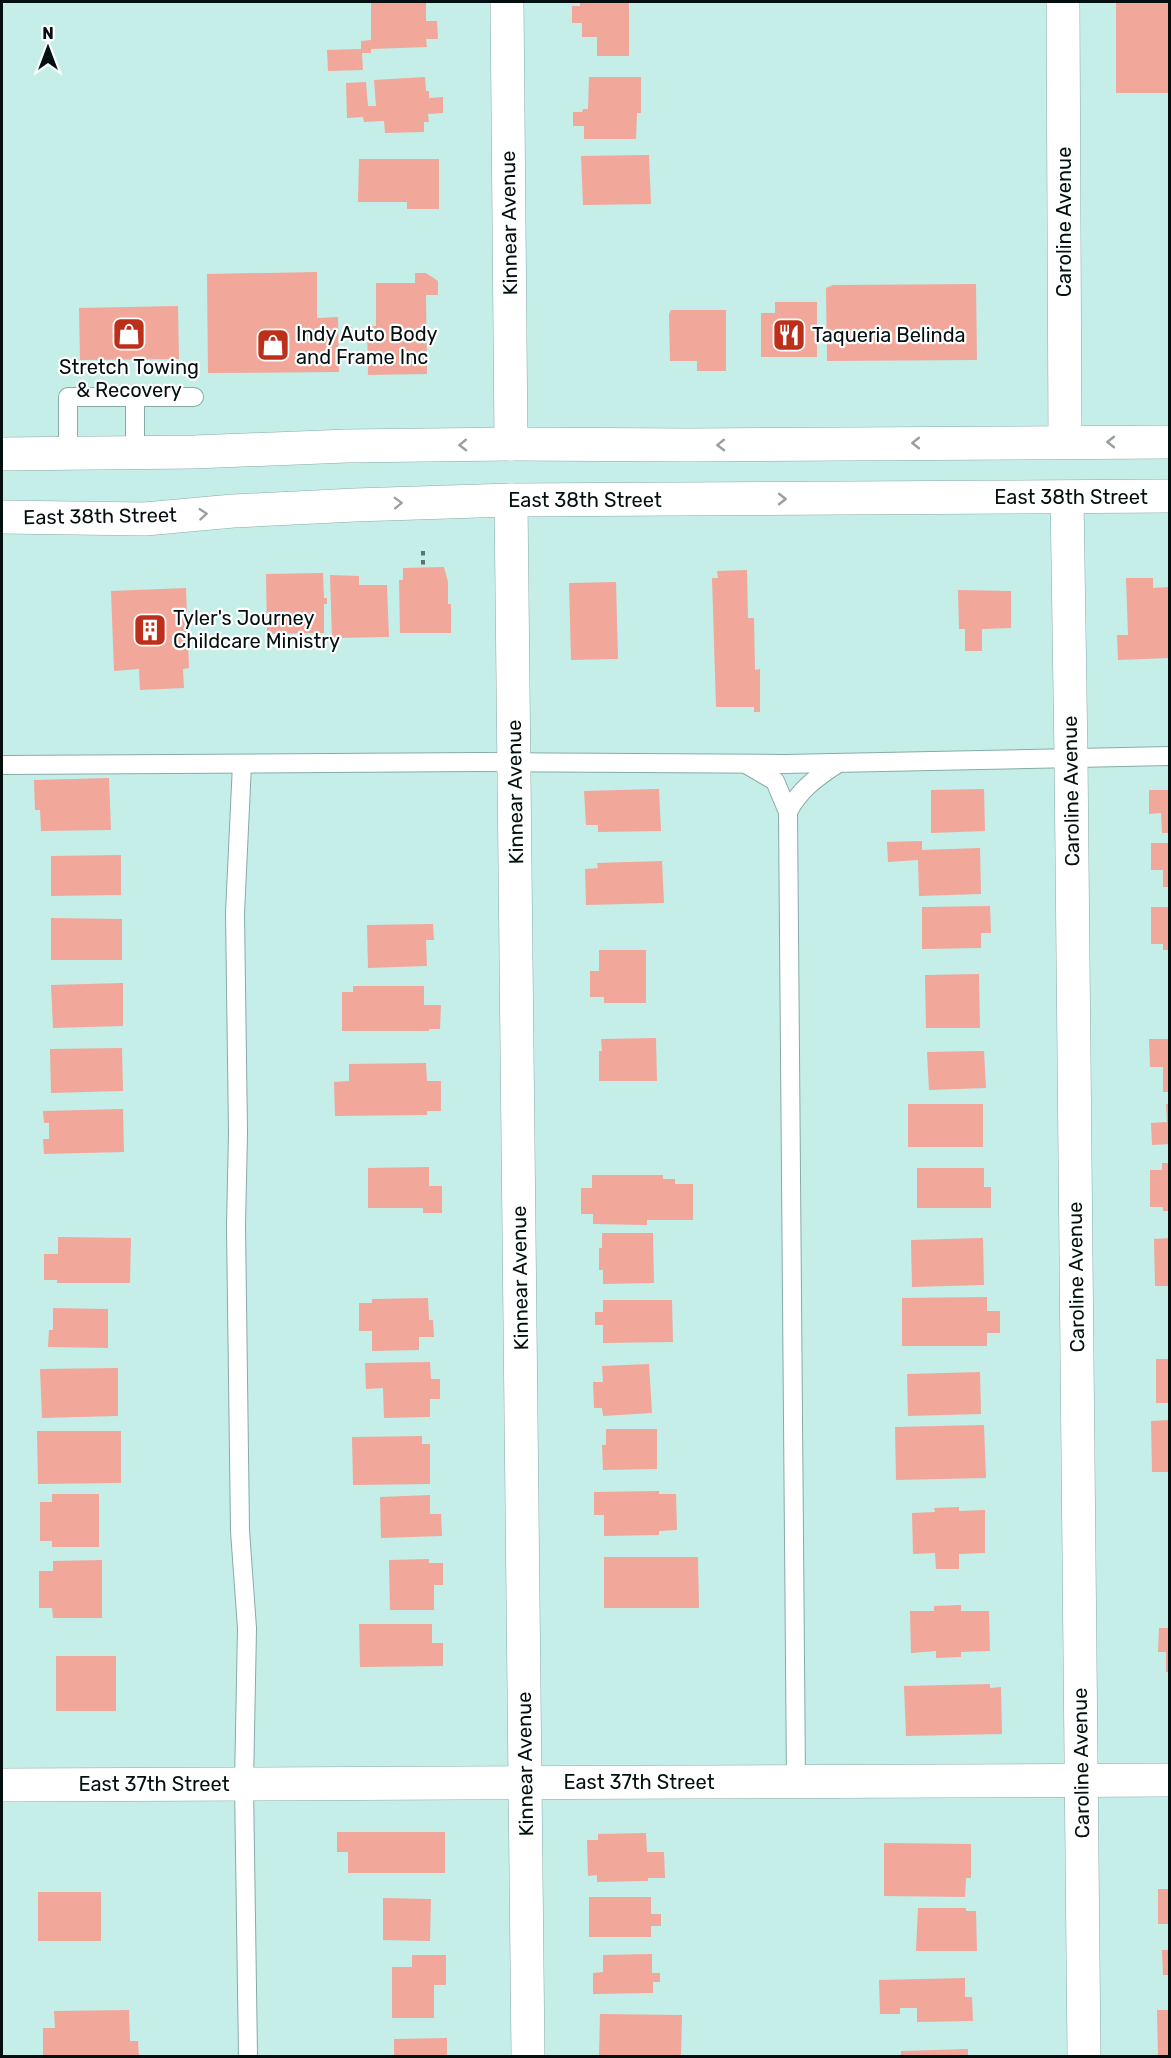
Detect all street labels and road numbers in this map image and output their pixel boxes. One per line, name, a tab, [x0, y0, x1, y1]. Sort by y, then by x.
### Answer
street label: Caroline Avenue	[1052, 147, 1076, 297]
street label: Kinnear Avenue	[496, 150, 522, 296]
street label: East 38th Street	[994, 485, 1148, 509]
street label: East 38th Street	[508, 488, 662, 512]
street label: East 38th Street	[23, 503, 177, 529]
street label: Caroline Avenue	[1058, 715, 1084, 867]
street label: Kinnear Avenue	[502, 719, 528, 865]
street label: Caroline Avenue	[1063, 1201, 1089, 1353]
street label: Kinnear Avenue	[507, 1205, 533, 1351]
street label: Caroline Avenue	[1068, 1687, 1094, 1839]
street label: Kinnear Avenue	[512, 1691, 538, 1837]
street label: East 37th Street	[563, 1770, 715, 1794]
street label: East 37th Street	[78, 1772, 230, 1796]

